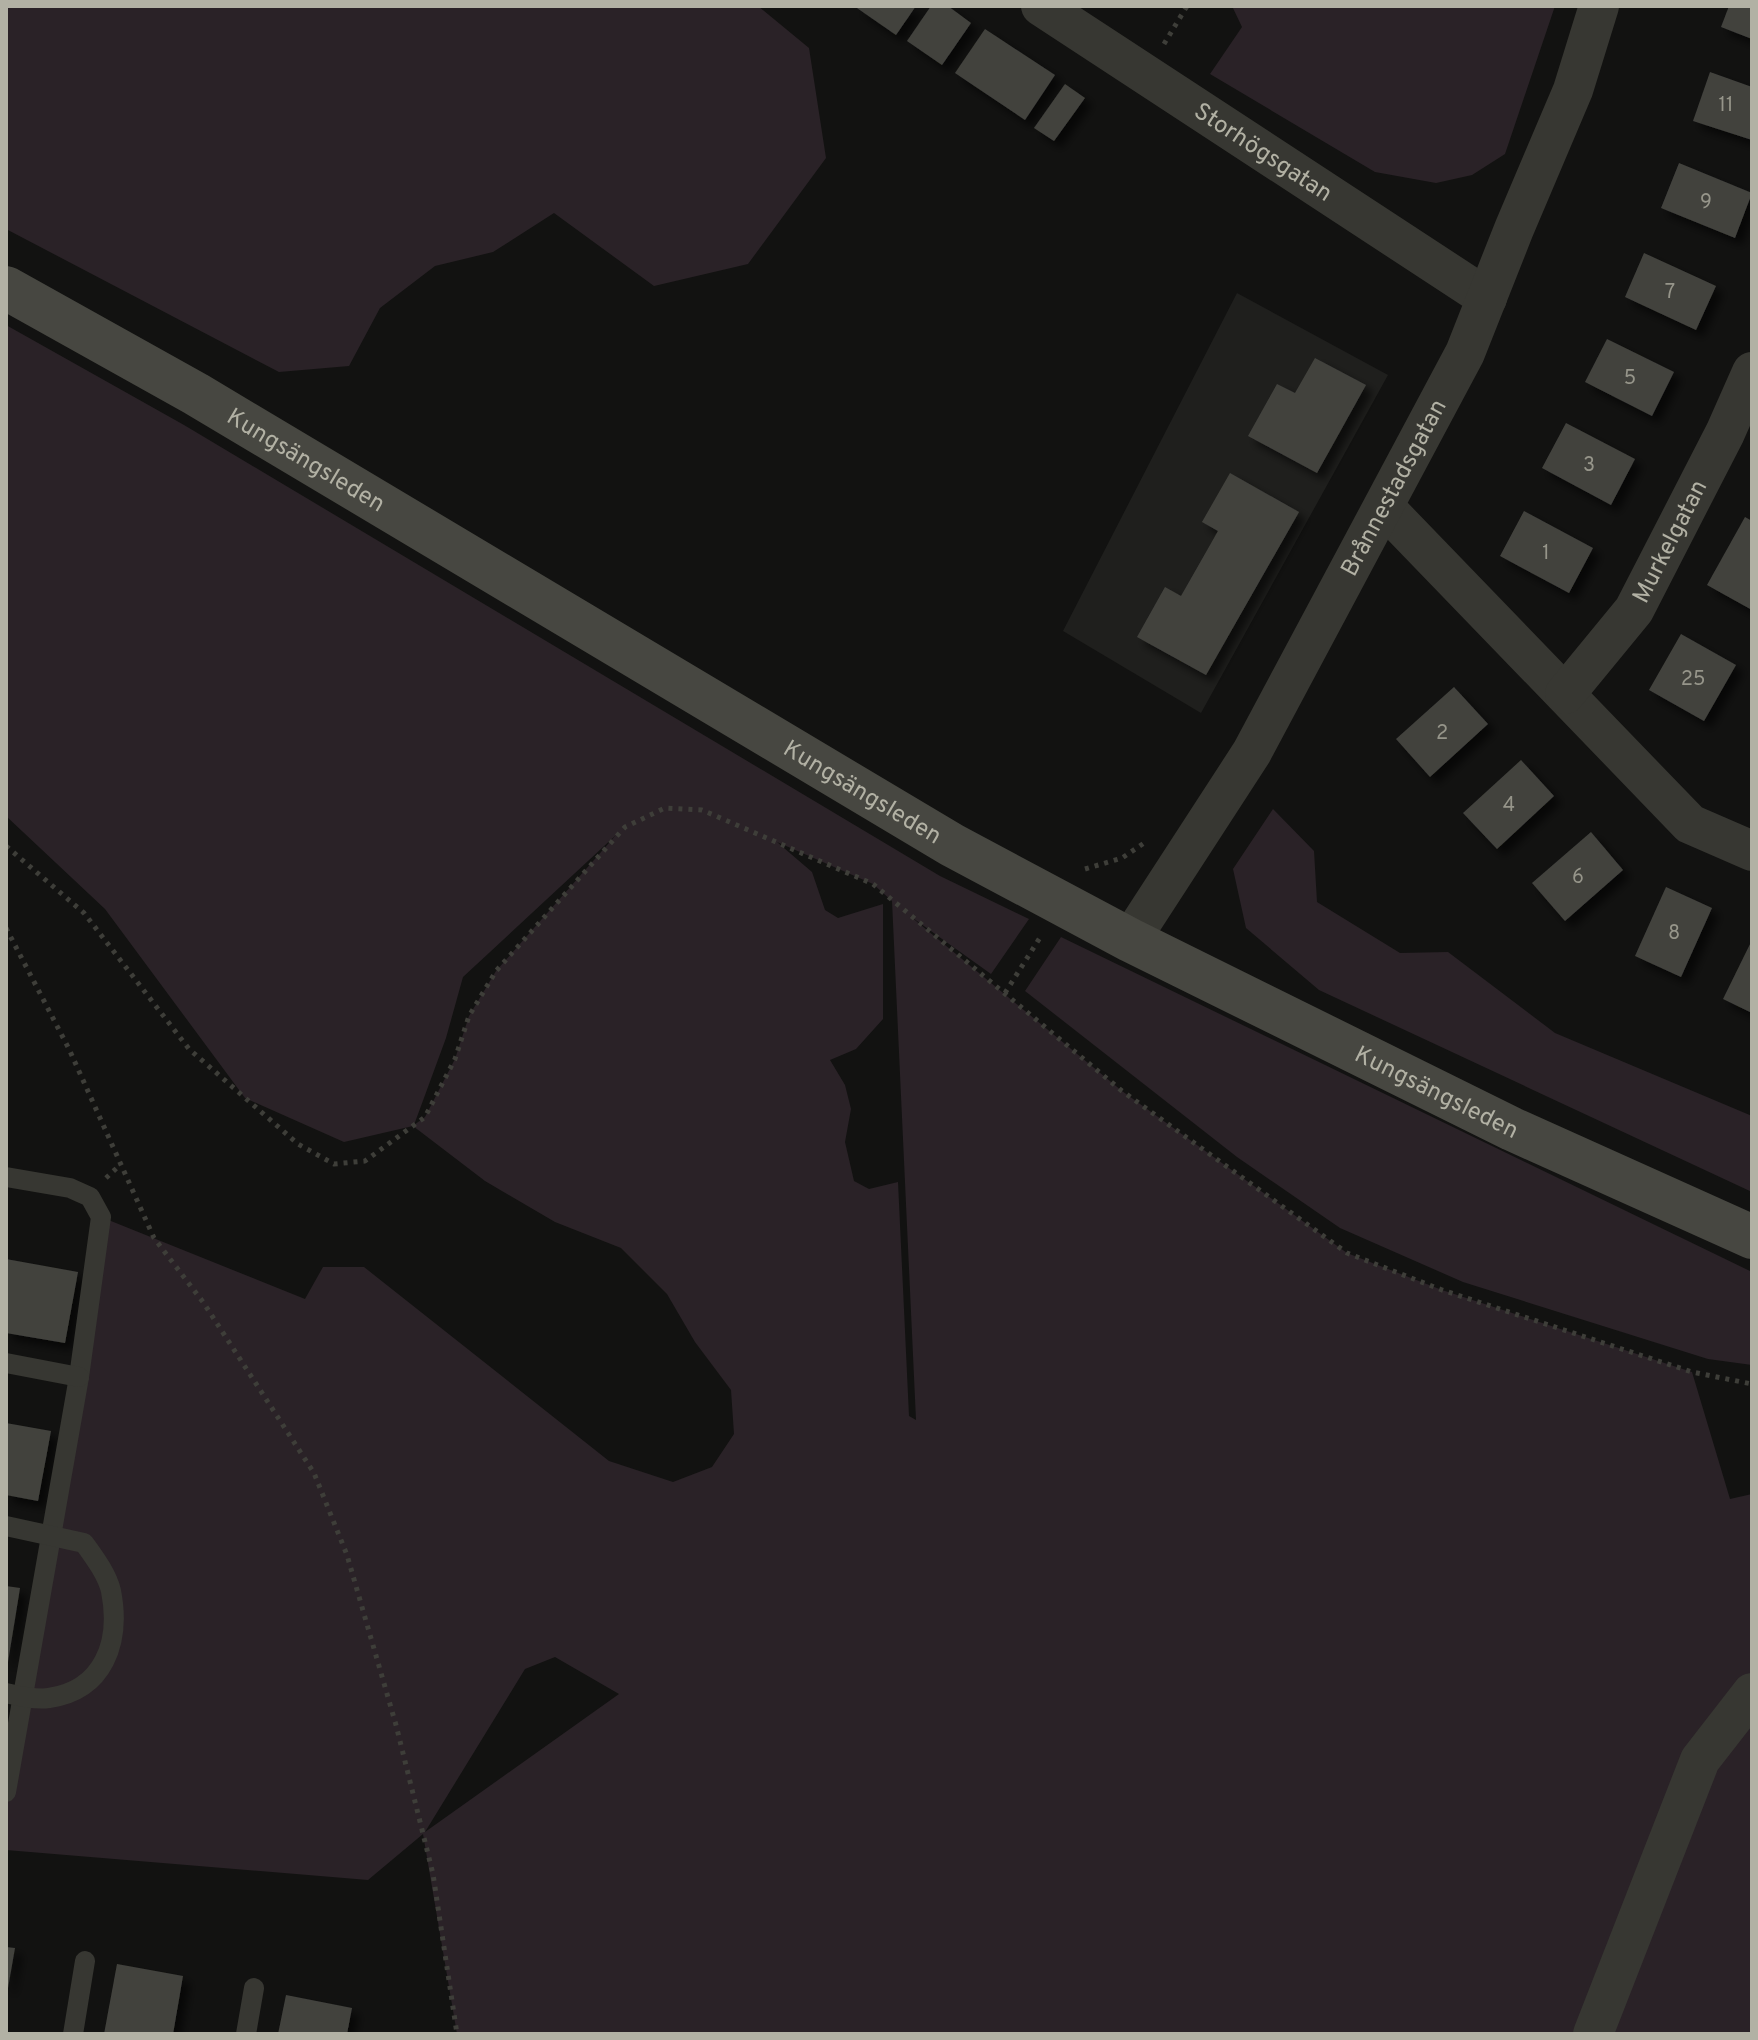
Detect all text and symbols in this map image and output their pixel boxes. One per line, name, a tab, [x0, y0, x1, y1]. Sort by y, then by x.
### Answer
house number: 11	[1719, 93, 1733, 119]
street label: Storhögsgatan	[1188, 97, 1337, 209]
house number: 9	[1700, 190, 1712, 216]
house number: 7	[1665, 280, 1675, 306]
house number: 5	[1624, 366, 1636, 392]
street label: Brånnestadsgatan	[1336, 395, 1454, 582]
street label: Kungsängsleden	[221, 403, 390, 520]
house number: 3	[1583, 453, 1595, 479]
street label: Murkelgatan	[1627, 475, 1715, 609]
house number: 1	[1542, 541, 1550, 567]
house number: 25	[1681, 667, 1705, 693]
house number: 2	[1436, 721, 1448, 747]
street label: Kungsängsleden	[777, 735, 946, 852]
house number: 4	[1503, 793, 1515, 819]
house number: 6	[1572, 865, 1584, 891]
house number: 8	[1668, 921, 1680, 947]
street label: Kungsängsleden	[1349, 1040, 1523, 1147]

